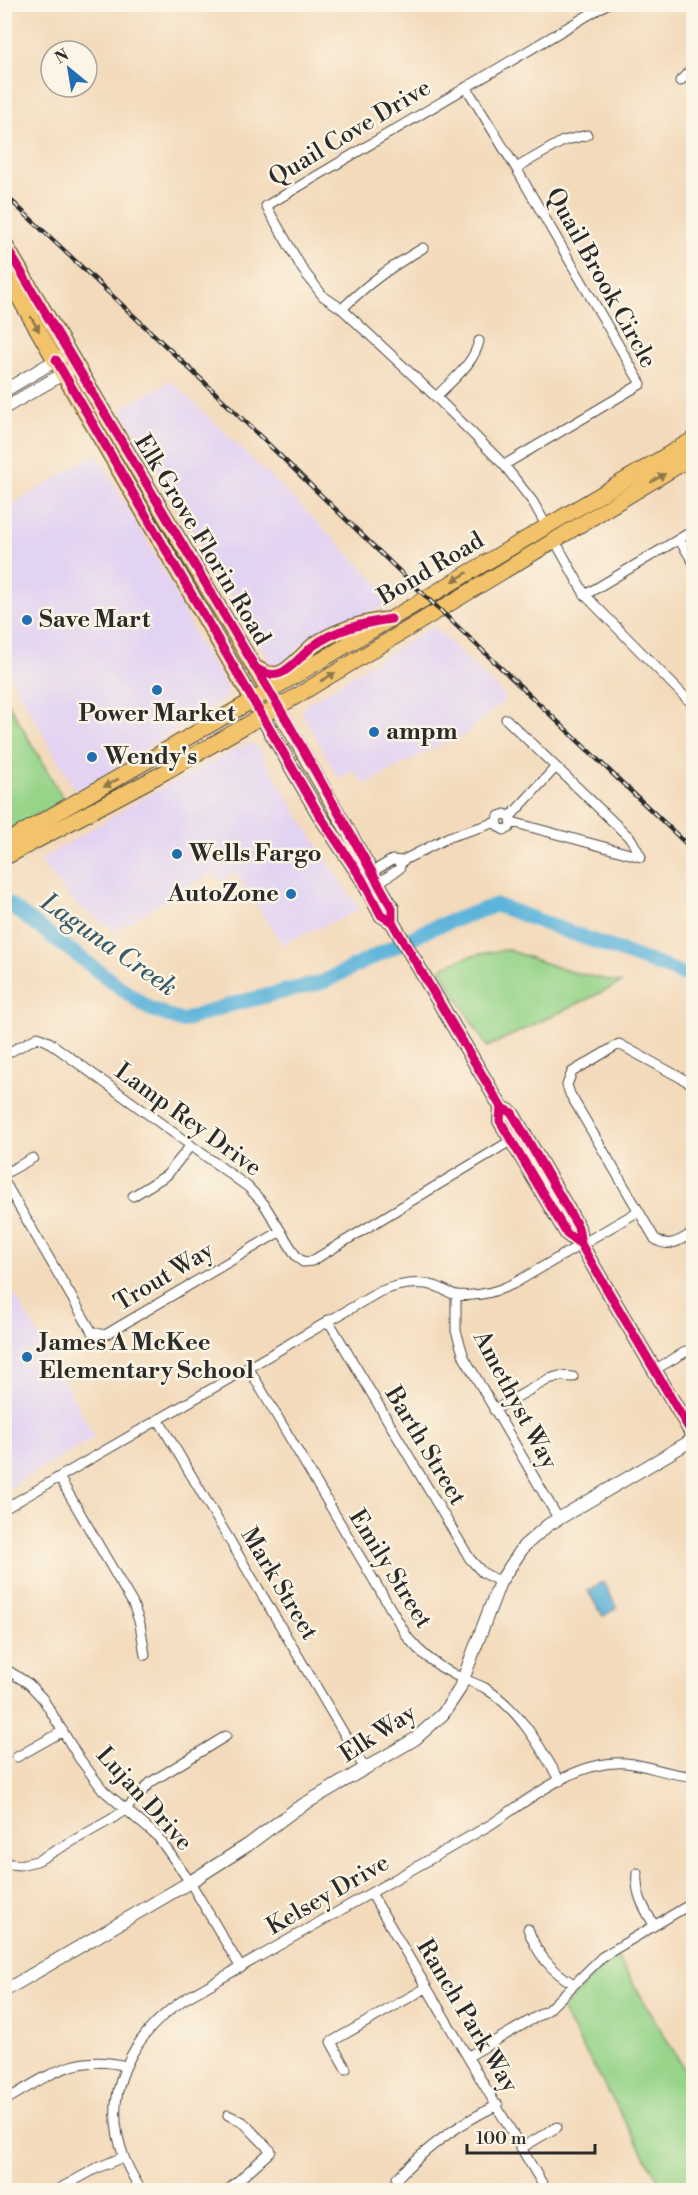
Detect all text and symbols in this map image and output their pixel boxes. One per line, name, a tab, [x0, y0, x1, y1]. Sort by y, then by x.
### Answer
north arrow	[39, 39, 99, 99]
text: N	[52, 45, 73, 69]
street label: Quail Cove Drive	[264, 73, 436, 193]
street label: Quail Brook Circle	[539, 183, 663, 373]
one-way arrow	[29, 316, 40, 332]
street label: Elk Grove Florin Road	[127, 429, 277, 651]
one-way arrow	[650, 472, 666, 483]
street label: Bond Road	[371, 525, 490, 613]
one-way arrow	[452, 572, 468, 583]
place label: Save Mart	[39, 605, 151, 635]
marker: Save Mart	[20, 613, 34, 627]
one-way arrow	[320, 672, 336, 683]
marker: Power Market	[150, 683, 164, 697]
place label: Power Market	[79, 699, 236, 729]
place label: ampm	[386, 717, 458, 747]
marker: ampm	[367, 725, 381, 739]
place label: Wendy's	[103, 742, 197, 772]
marker: Wendy's	[85, 750, 99, 764]
one-way arrow	[103, 777, 119, 788]
place label: Wells Fargo	[188, 839, 322, 869]
marker: Wells Fargo	[170, 847, 184, 861]
place label: AutoZone	[167, 879, 279, 909]
water label: Laguna Creek	[34, 886, 183, 1004]
marker: AutoZone	[284, 887, 298, 901]
street label: Lamp Rey Drive	[109, 1057, 267, 1183]
street label: Trout Way	[109, 1236, 219, 1318]
street label: Amethyst Way	[466, 1325, 564, 1475]
place label: James A McKee Elementary School	[36, 1328, 254, 1386]
marker: James A McKee Elementary School	[20, 1350, 34, 1364]
street label: Barth Street	[377, 1380, 472, 1511]
street label: Emily Street	[342, 1504, 439, 1634]
street label: Mark Street	[234, 1522, 325, 1646]
street label: Elk Way	[334, 1698, 422, 1770]
street label: Lujan Drive	[89, 1741, 199, 1857]
street label: Kelsey Drive	[261, 1848, 395, 1942]
street label: Ranch Park Way	[409, 1934, 525, 2098]
scale bar	[467, 2117, 594, 2155]
text: 100 m	[476, 2127, 527, 2150]

